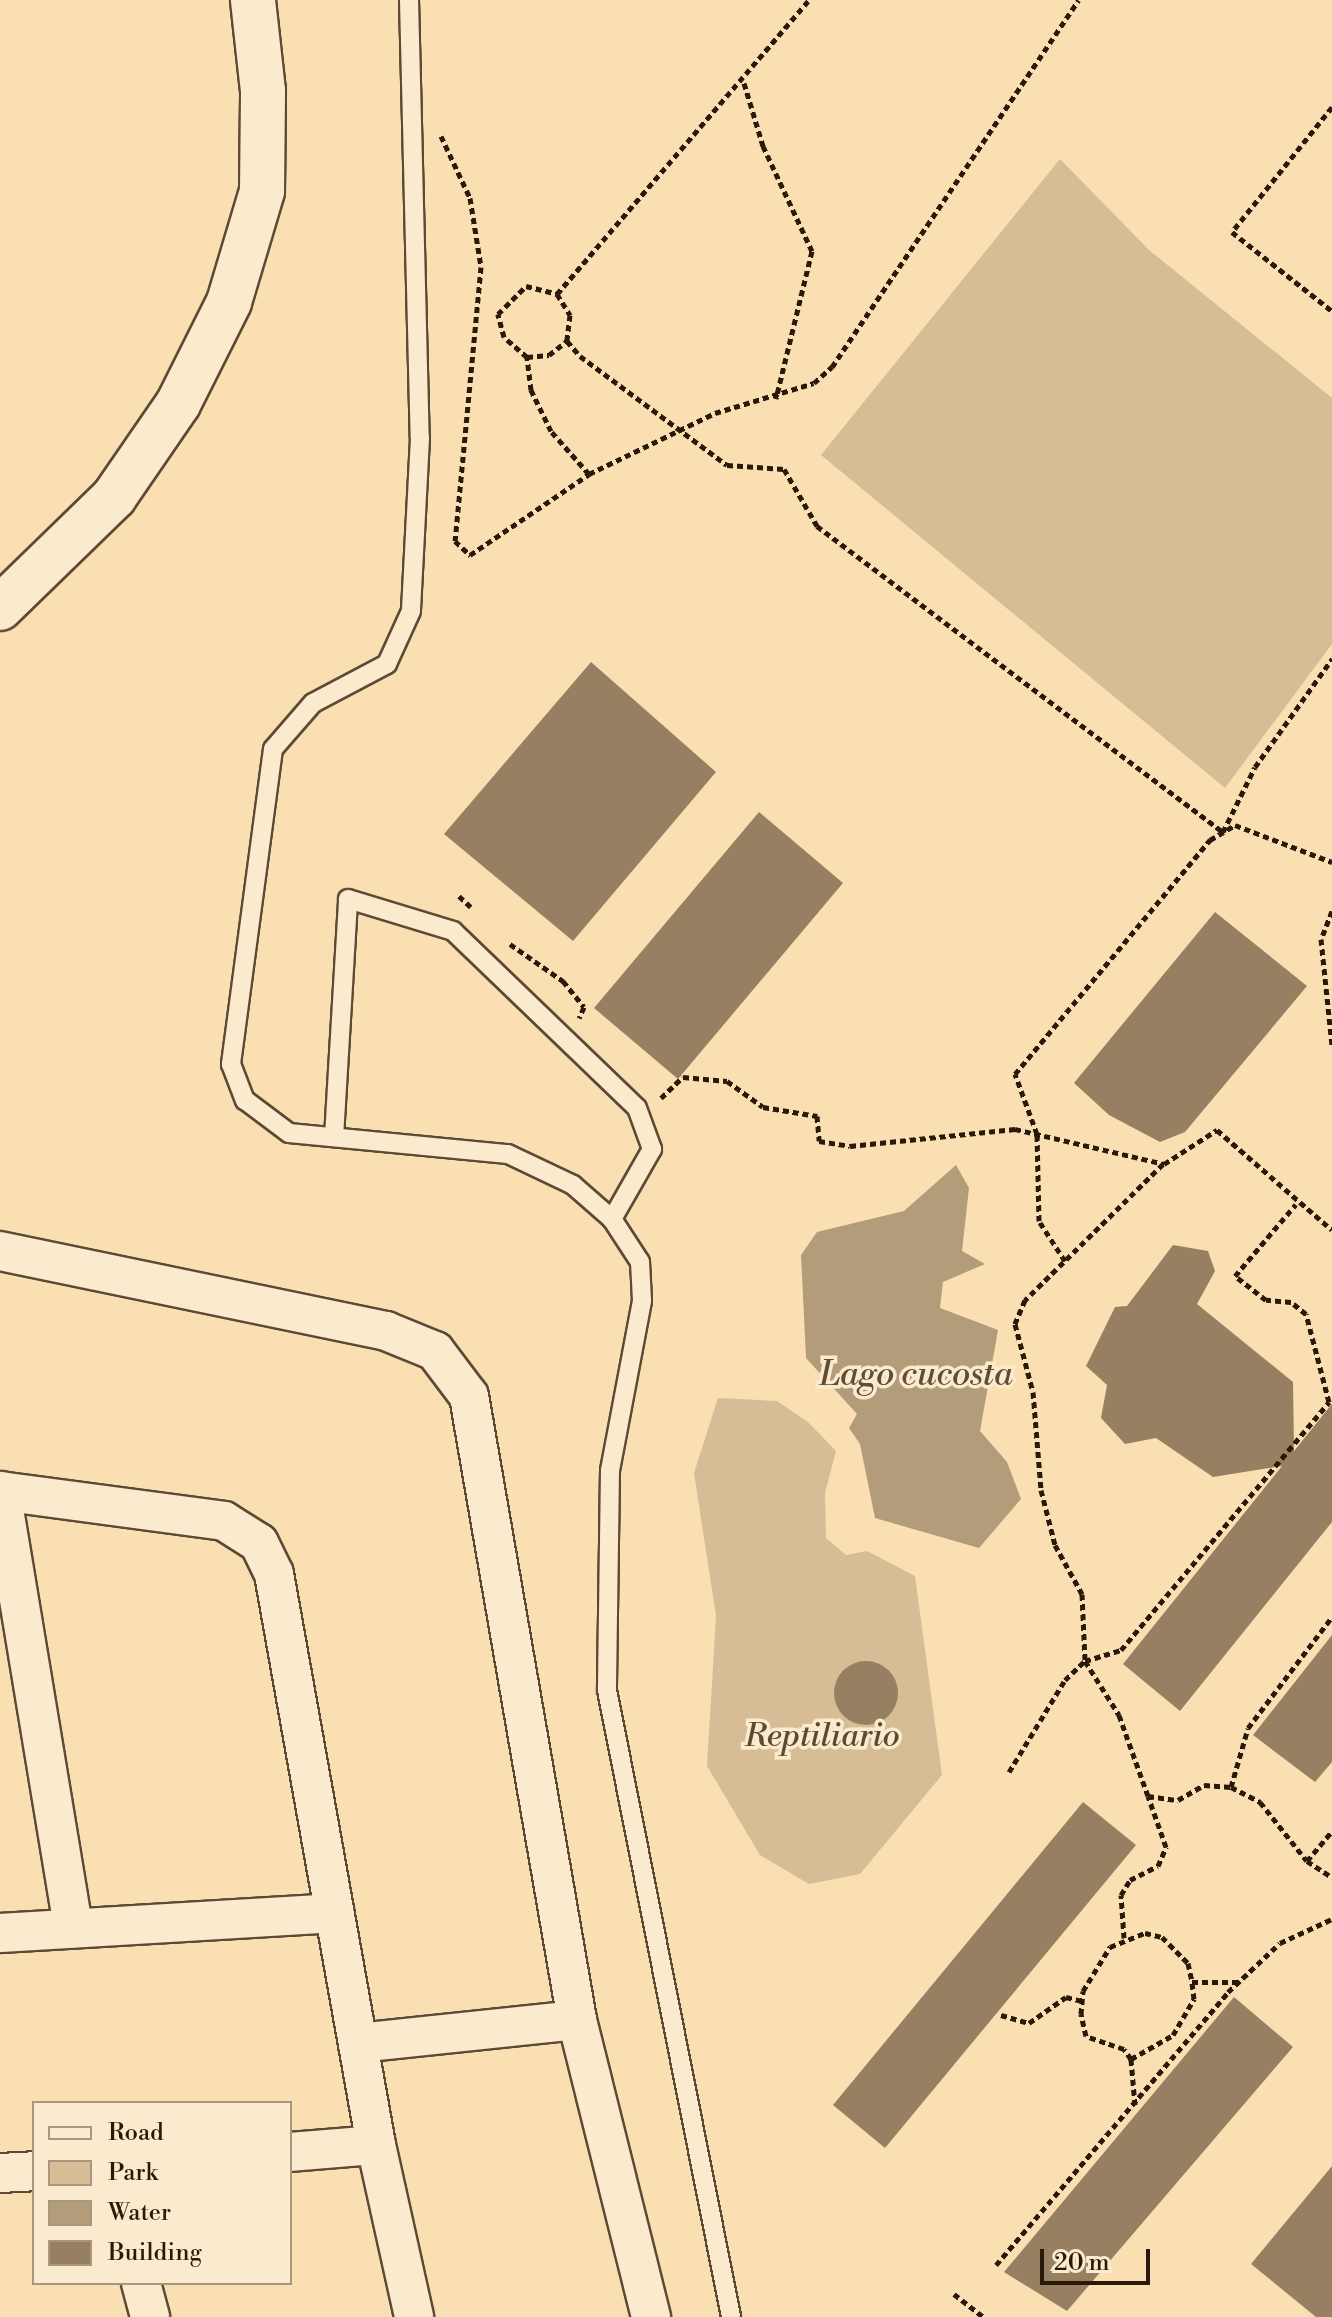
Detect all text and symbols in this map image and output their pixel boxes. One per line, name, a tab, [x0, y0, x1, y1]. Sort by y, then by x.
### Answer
water label: Lago cucosta	[819, 1356, 1013, 1396]
park label: Reptiliario	[745, 1717, 899, 1755]
legend	[32, 2101, 292, 2285]
text: Road	[108, 2118, 164, 2148]
text: Park	[108, 2158, 158, 2188]
text: Water	[108, 2198, 171, 2228]
scale bar	[1044, 2233, 1154, 2283]
text: Building	[108, 2238, 202, 2268]
text: 20 m	[1054, 2248, 1110, 2278]

